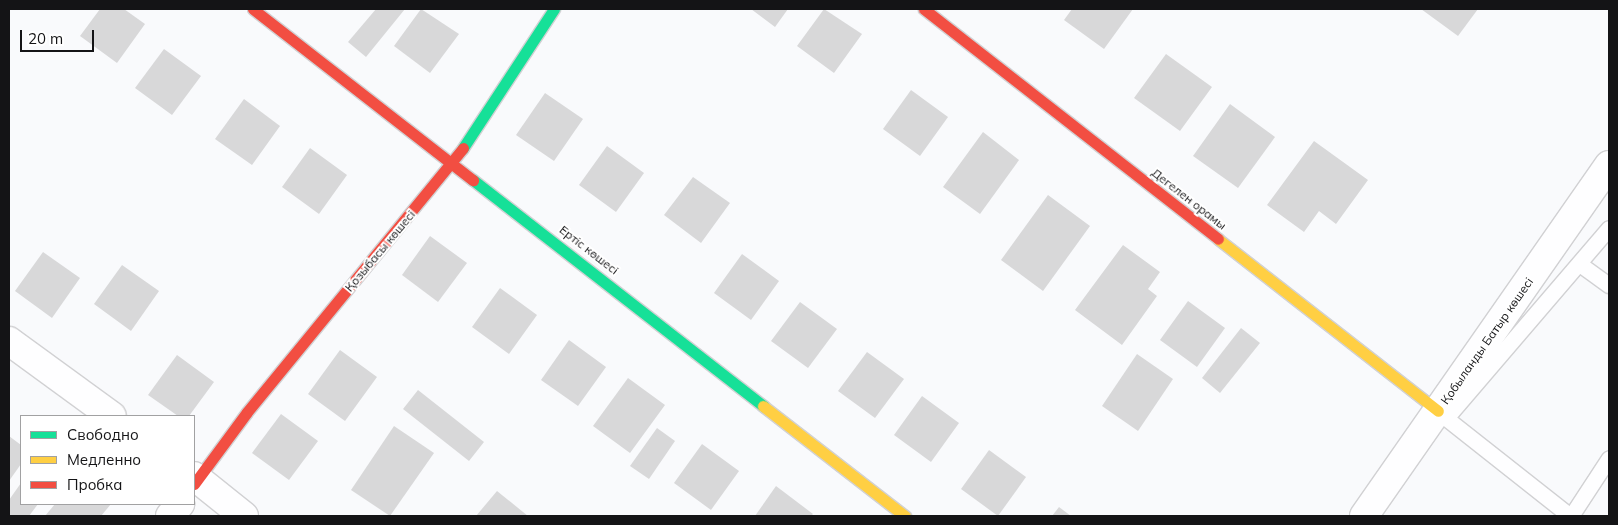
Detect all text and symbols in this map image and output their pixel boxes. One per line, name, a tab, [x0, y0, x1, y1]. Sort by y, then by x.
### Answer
scale bar	[22, 20, 96, 52]
text: 20 m	[28, 29, 63, 48]
street label: Дегелен орамы	[1149, 165, 1229, 233]
street label: Қозыбасы көшесі	[342, 207, 418, 295]
street label: Ертіс көшесі	[557, 222, 621, 278]
street label: Қобыланды Батыр көшесі	[1438, 275, 1536, 407]
legend	[20, 415, 195, 505]
text: Свободно	[67, 425, 139, 444]
text: Медленно	[67, 450, 141, 469]
text: Пробка	[67, 475, 122, 494]

